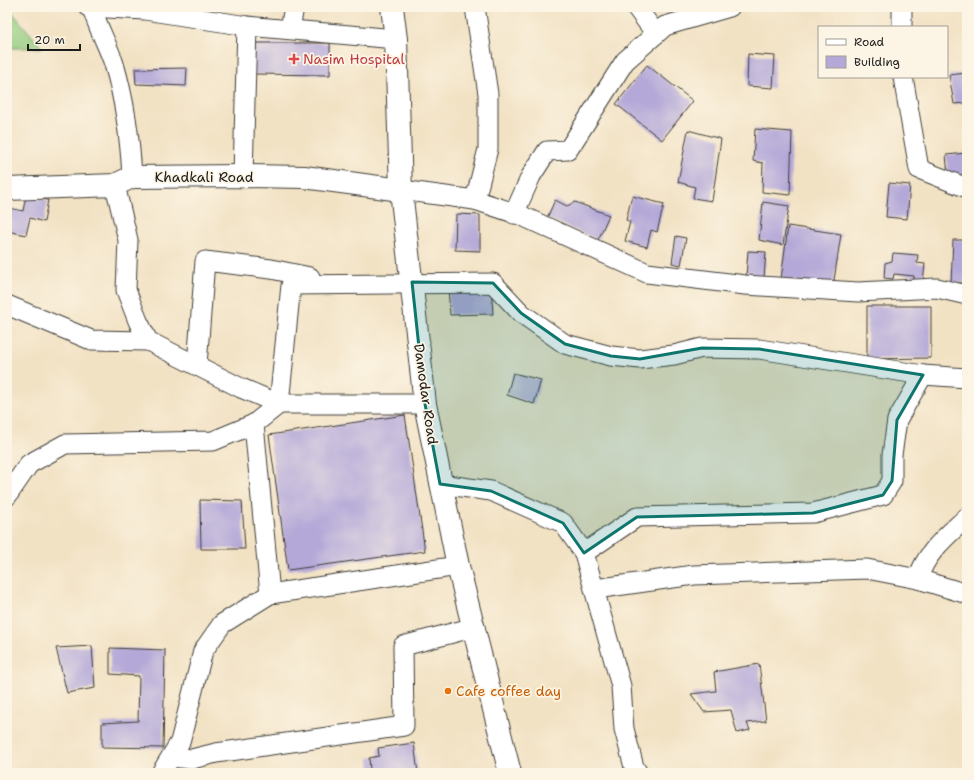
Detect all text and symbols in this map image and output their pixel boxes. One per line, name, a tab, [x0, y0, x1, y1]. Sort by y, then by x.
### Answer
scale bar	[28, 26, 80, 52]
legend	[818, 26, 948, 78]
text: 20 m	[34, 32, 65, 48]
text: Road	[854, 34, 885, 50]
place label: Nasim Hospital	[303, 50, 406, 68]
marker: Nasim Hospital	[288, 53, 300, 65]
text: Building	[854, 54, 900, 70]
street label: Khadkali Road	[154, 168, 254, 186]
street label: Damodar Road	[410, 342, 442, 446]
place label: Cafe coffee day	[456, 682, 561, 700]
marker: Cafe coffee day	[443, 686, 453, 696]

